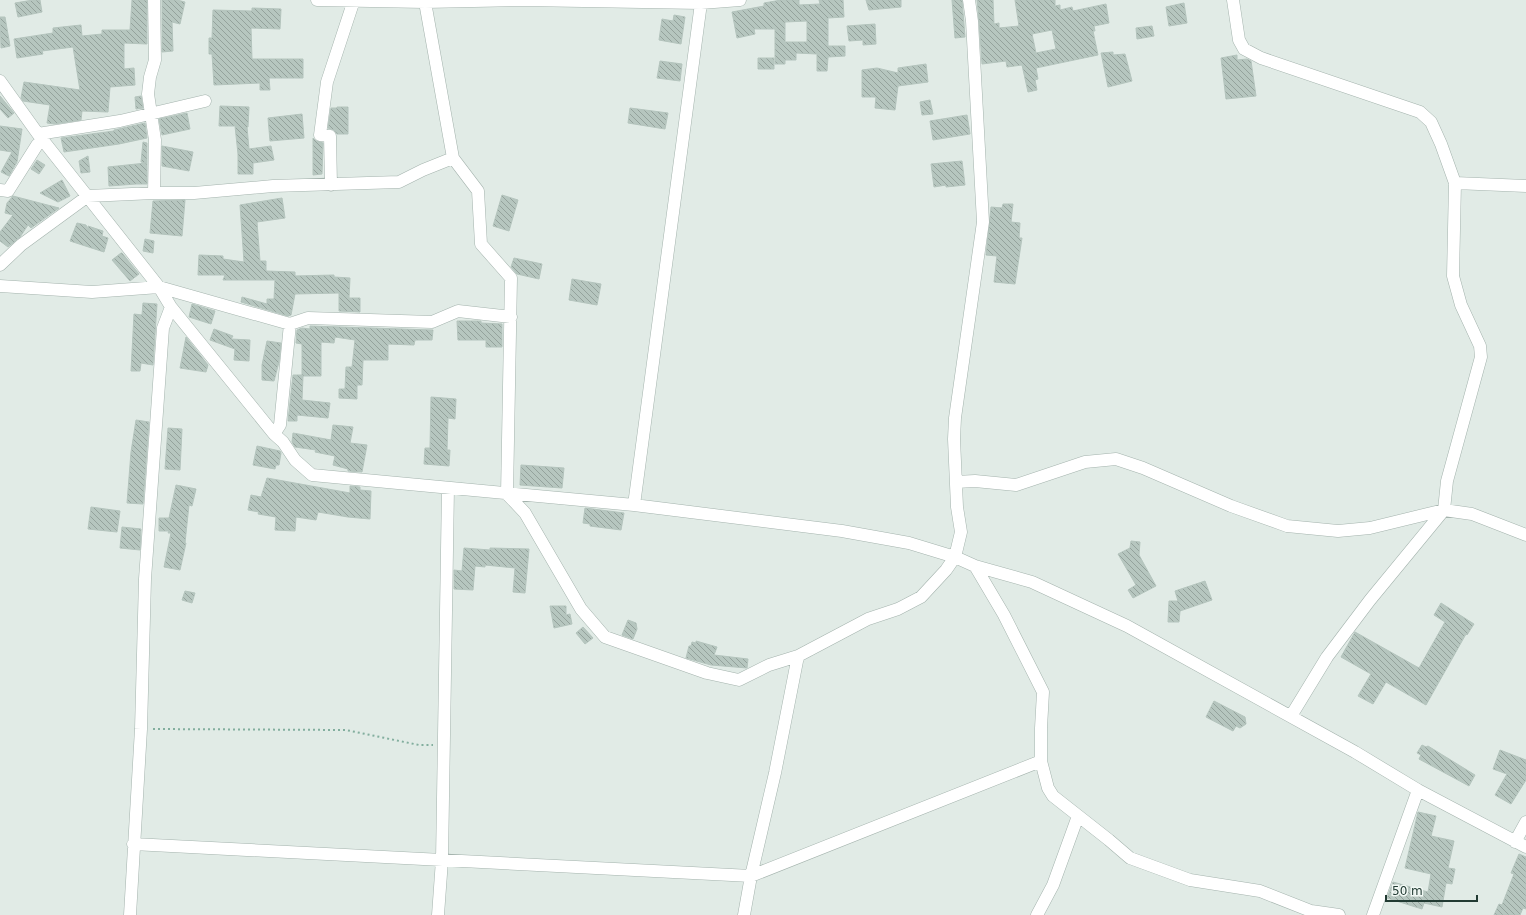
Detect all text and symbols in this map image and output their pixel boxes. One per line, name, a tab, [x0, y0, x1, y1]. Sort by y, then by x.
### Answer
scale bar	[1386, 877, 1477, 903]
text: 50 m	[1392, 884, 1423, 898]

